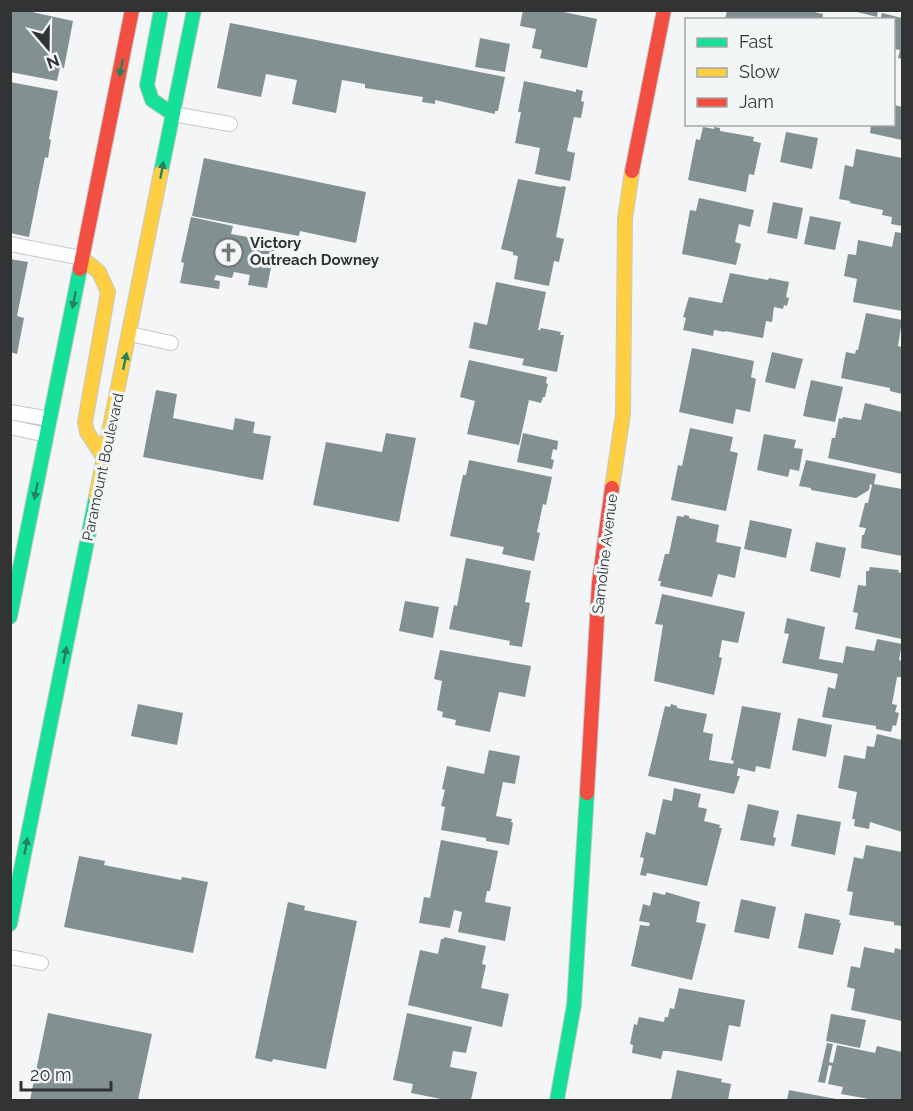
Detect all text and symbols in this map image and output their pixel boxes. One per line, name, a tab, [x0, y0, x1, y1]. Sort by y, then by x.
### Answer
north arrow	[18, 18, 78, 78]
legend	[685, 18, 895, 126]
text: Fast	[739, 31, 773, 52]
text: N	[44, 51, 62, 73]
one-way arrow	[116, 59, 125, 78]
text: Slow	[739, 61, 780, 82]
text: Jam	[739, 91, 774, 112]
one-way arrow	[158, 160, 167, 179]
place label: Victory Outreach Downey	[250, 234, 380, 269]
church icon: Victory Outreach Downey	[213, 236, 245, 268]
one-way arrow	[69, 291, 78, 310]
one-way arrow	[120, 352, 130, 370]
street label: Paramount Boulevard	[79, 391, 127, 543]
one-way arrow	[31, 482, 40, 501]
street label: Samoline Avenue	[589, 493, 621, 615]
one-way arrow	[60, 646, 70, 664]
one-way arrow	[22, 837, 31, 856]
scale bar	[21, 1054, 111, 1092]
text: 20 m	[30, 1064, 72, 1085]

